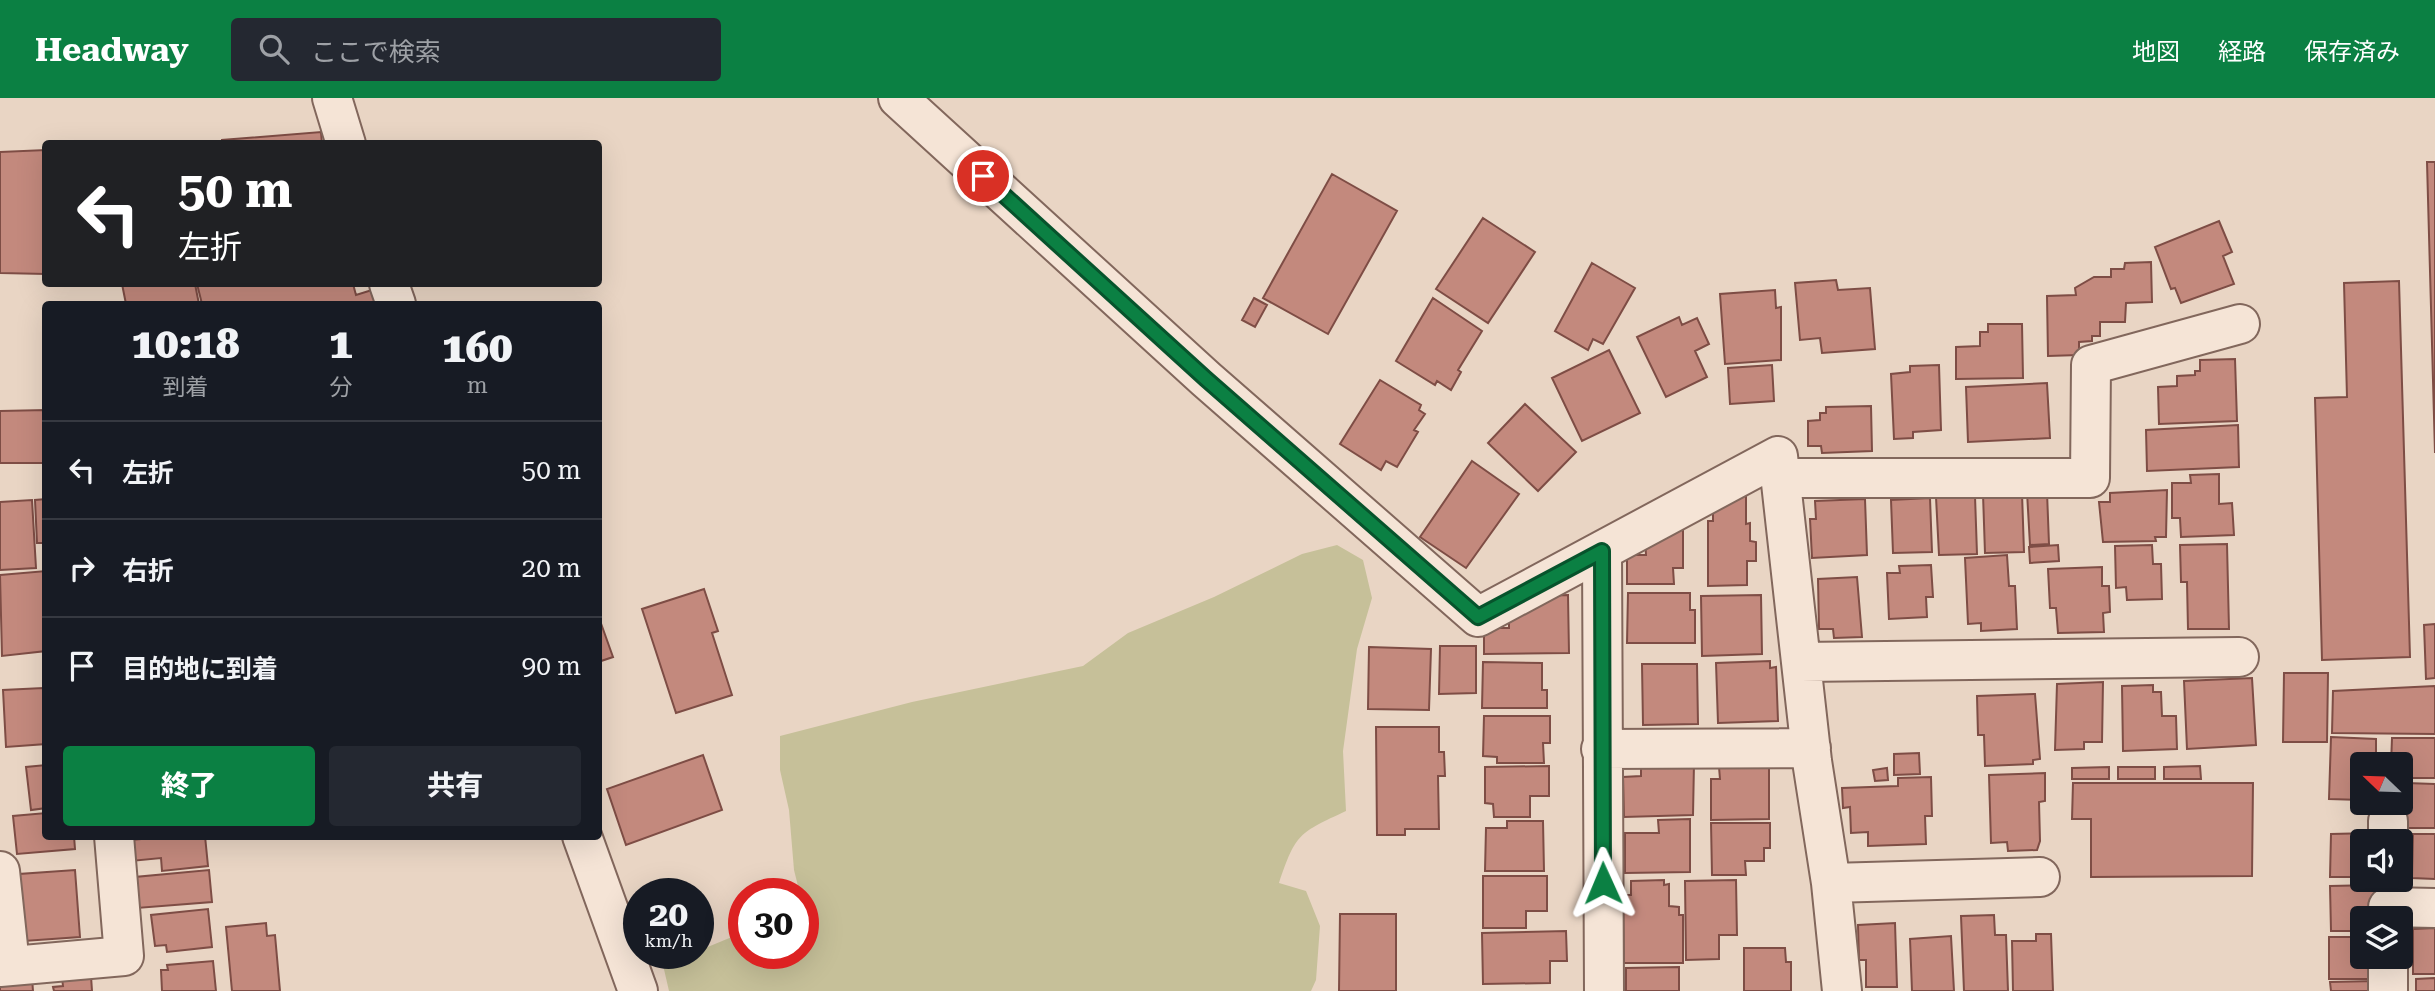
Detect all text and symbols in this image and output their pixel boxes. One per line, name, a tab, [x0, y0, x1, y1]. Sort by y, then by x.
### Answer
search box	[231, 18, 721, 81]
text: Headway	[35, 30, 189, 69]
icon: search	[255, 30, 293, 68]
text: ここで検索	[311, 37, 441, 67]
text: 地図	[2132, 38, 2180, 66]
text: 経路	[2218, 38, 2266, 66]
text: 保存済み	[2304, 38, 2400, 66]
pin	[953, 146, 1013, 206]
icon: arrive	[964, 157, 1002, 195]
text: 50 m	[178, 162, 293, 219]
icon: left	[63, 168, 154, 259]
text: 左折	[178, 228, 242, 266]
text: 10:18	[131, 319, 240, 368]
text: 1	[329, 319, 353, 368]
text: 160	[442, 323, 513, 372]
text: m	[467, 372, 488, 399]
text: 到着	[162, 374, 208, 401]
text: 分	[329, 374, 352, 401]
icon: left	[63, 451, 101, 489]
text: 50 m	[522, 455, 581, 485]
text: 左折	[122, 458, 174, 488]
icon: right	[63, 549, 101, 587]
text: 20 m	[522, 553, 581, 583]
text: 右折	[122, 556, 174, 586]
icon: arrive	[63, 647, 101, 685]
text: 90 m	[522, 651, 581, 681]
text: 目的地に到着	[122, 654, 278, 684]
button: 終了	[63, 746, 315, 826]
button: 共有	[329, 746, 581, 826]
north arrow	[2350, 752, 2413, 816]
map controls	[2350, 752, 2413, 969]
button: sound	[2350, 829, 2413, 892]
position arrow	[1566, 846, 1640, 920]
speed limit sign: 30	[728, 878, 819, 969]
text: 20	[649, 894, 688, 935]
button: layers	[2350, 906, 2413, 969]
text: km/h	[644, 930, 693, 951]

